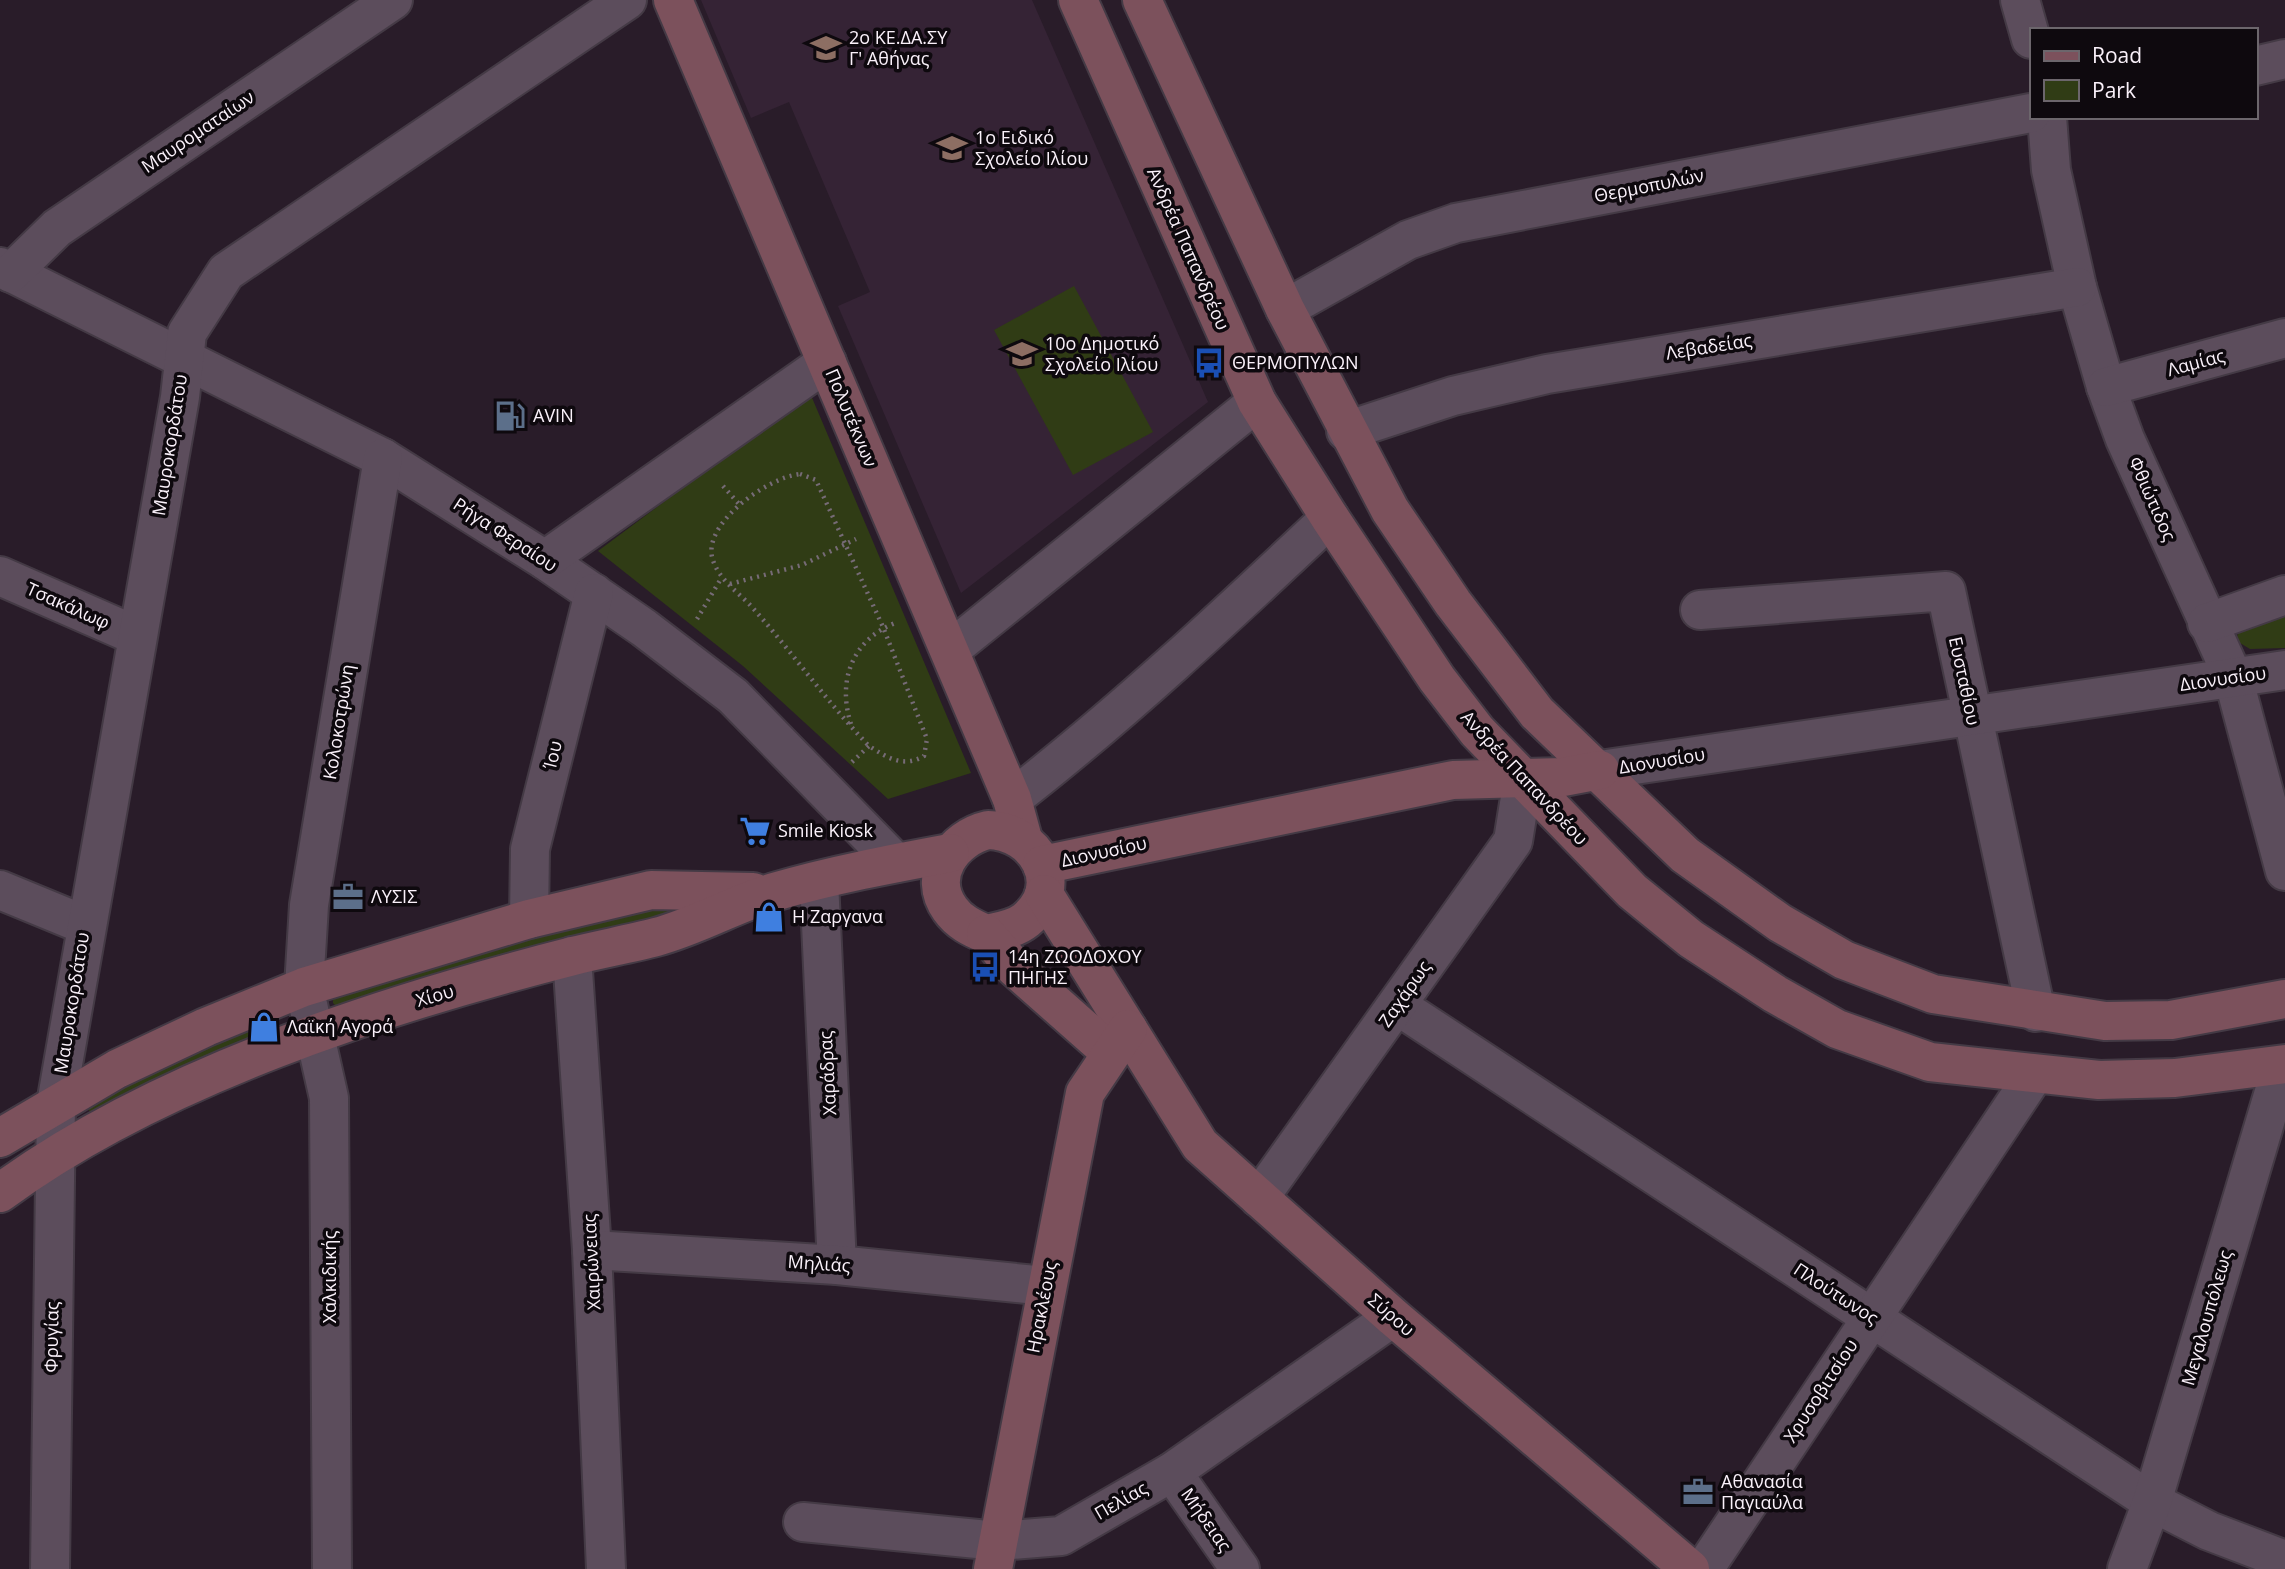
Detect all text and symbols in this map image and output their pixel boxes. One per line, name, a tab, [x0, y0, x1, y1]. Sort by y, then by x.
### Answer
place label: 2ο ΚΕ.ΔΑ.ΣΥ Γ' Αθήνας	[849, 25, 948, 70]
legend	[2030, 28, 2257, 119]
school or university icon: 2ο ΚΕ.ΔΑ.ΣΥ Γ' Αθήνας	[809, 31, 843, 65]
text: Road	[2092, 41, 2142, 69]
text: Park	[2092, 76, 2136, 104]
street label: Μαυροματαίων	[136, 84, 259, 178]
place label: 1ο Ειδικό Σχολείο Ιλίου	[975, 125, 1088, 170]
school or university icon: 1ο Ειδικό Σχολείο Ιλίου	[935, 131, 969, 165]
street label: Θερμοπυλών	[1592, 163, 1706, 207]
street label: Ανδρέα Παπανδρέου	[1142, 164, 1236, 334]
street label: Λεβαδείας	[1664, 327, 1754, 365]
place label: 10ο Δημοτικό Σχολείο Ιλίου	[1045, 331, 1159, 376]
school or university icon: 10ο Δημοτικό Σχολείο Ιλίου	[1005, 337, 1039, 371]
street label: Λαμίας	[2164, 343, 2228, 381]
bus stop icon: ΘΕΡΜΟΠΥΛΩΝ	[1192, 346, 1226, 380]
place label: ΘΕΡΜΟΠΥΛΩΝ	[1232, 350, 1359, 374]
street label: Πολυτέκνων	[820, 365, 883, 471]
street label: Μαυροκορδάτου	[146, 372, 192, 517]
fuel station icon: AVIN	[493, 399, 527, 433]
place label: AVIN	[533, 403, 574, 427]
street label: Φθιώτιδος	[2124, 453, 2182, 545]
street label: Ρήγα Φεραίου	[449, 492, 562, 577]
street label: Τσακάλωφ	[23, 576, 114, 634]
street label: Ευσταθίου	[1944, 634, 1986, 727]
street label: Διονυσίου	[2178, 660, 2268, 696]
street label: Κολοκοτρώνη	[317, 662, 359, 781]
street label: Ανδρέα Παπανδρέου	[1456, 705, 1593, 850]
street label: Ίου	[537, 738, 567, 772]
street label: Διονυσίου	[1617, 741, 1707, 779]
supermarket icon: Smile Kiosk	[738, 814, 772, 848]
place label: Smile Kiosk	[778, 818, 873, 842]
street label: Διονυσίου	[1059, 830, 1149, 872]
office icon: ΛΥΣΙΣ	[331, 880, 365, 914]
place label: ΛΥΣΙΣ	[371, 884, 417, 908]
shop icon: Η Ζαργανα	[752, 900, 786, 934]
place label: Η Ζαργανα	[792, 904, 883, 928]
street label: Μαυροκορδάτου	[48, 930, 94, 1075]
place label: 14η ΖΩΟΔΟΧΟΥ ΠΗΓΗΣ	[1008, 944, 1142, 989]
bus stop icon: 14η ΖΩΟΔΟΧΟΥ ΠΗΓΗΣ	[968, 950, 1002, 984]
street label: Ζαχάρως	[1373, 955, 1436, 1031]
street label: Χίου	[413, 978, 456, 1012]
shop icon: Λαϊκή Αγορά	[247, 1010, 281, 1044]
place label: Λαϊκή Αγορά	[287, 1014, 393, 1038]
street label: Χαράδρας	[813, 1030, 841, 1116]
street label: Χαιρώνειας	[576, 1213, 606, 1311]
street label: Χαλκιδικής	[317, 1230, 341, 1323]
street label: Μεγαλουπόλεως	[2175, 1247, 2237, 1388]
street label: Μηλιάς	[787, 1249, 851, 1277]
street label: Πλούτωνος	[1790, 1257, 1884, 1330]
street label: Ηρακλέους	[1020, 1258, 1062, 1355]
street label: Σύρου	[1363, 1288, 1420, 1341]
street label: Φρυγίας	[38, 1301, 64, 1373]
street label: Χρυσοβιτσίου	[1778, 1334, 1863, 1447]
place label: Αθανασία Παγιαύλα	[1721, 1469, 1803, 1514]
street label: Πελίας	[1090, 1475, 1152, 1525]
office icon: Αθανασία Παγιαύλα	[1681, 1475, 1715, 1509]
street label: Μήδειας	[1176, 1483, 1238, 1556]

